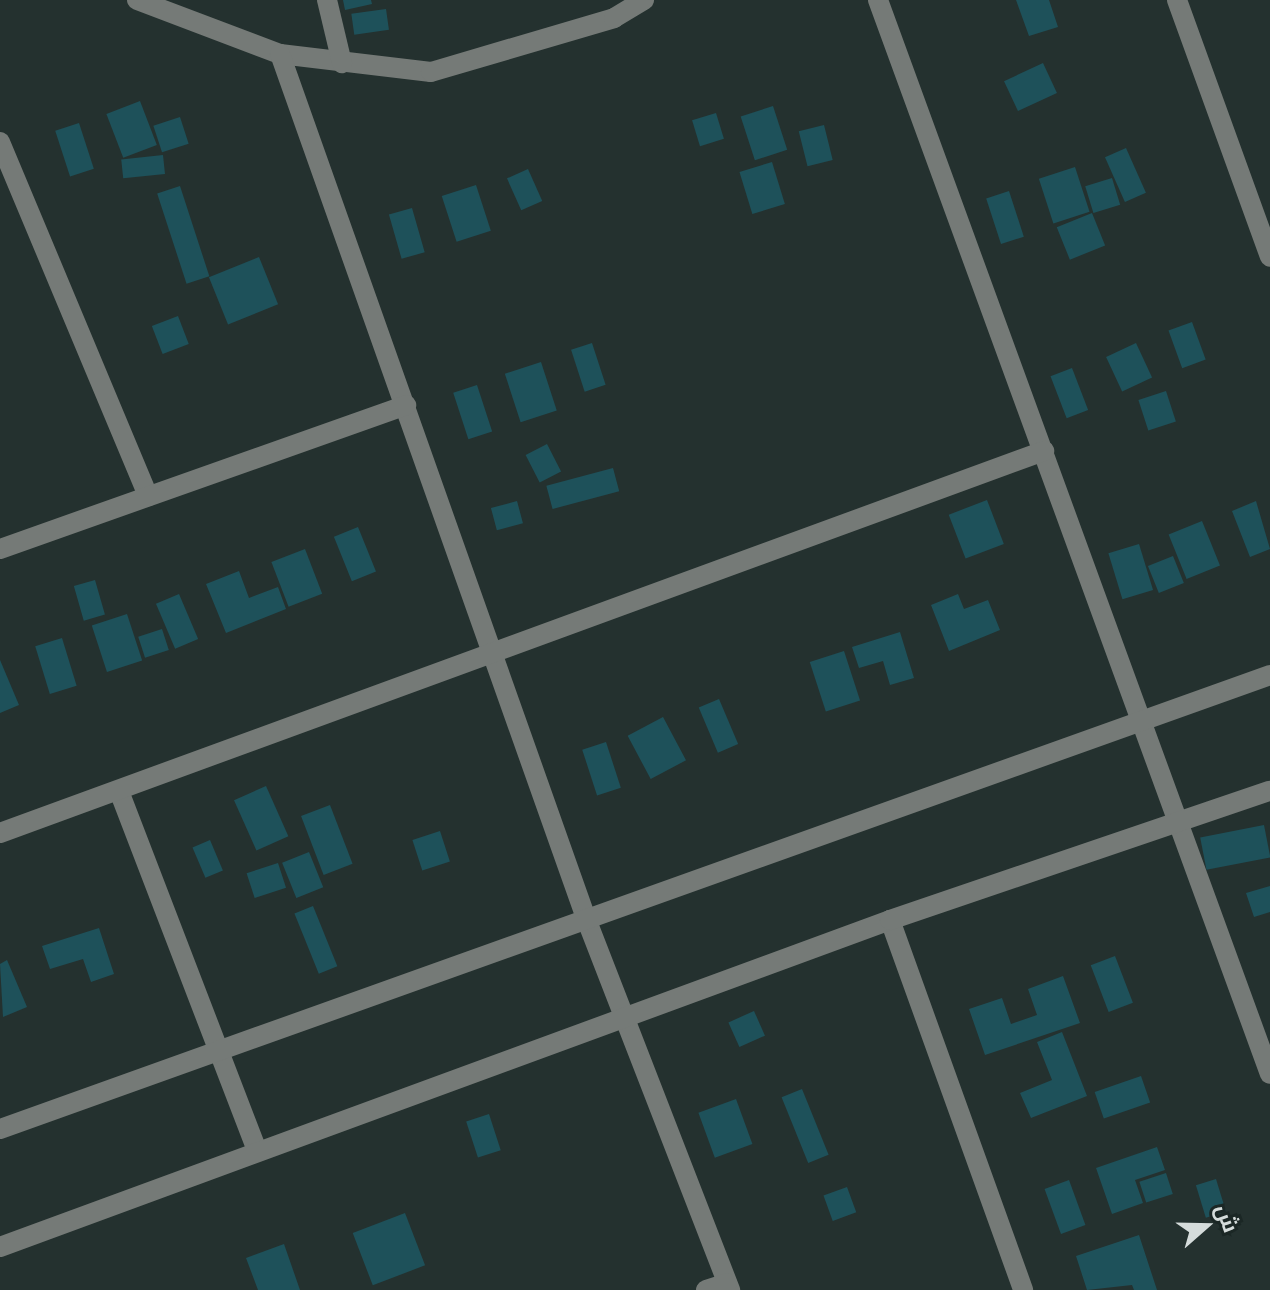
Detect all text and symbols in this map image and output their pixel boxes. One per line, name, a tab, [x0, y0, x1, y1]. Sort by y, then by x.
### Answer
north arrow	[1166, 1186, 1246, 1266]
text: ش	[1210, 1199, 1247, 1236]

